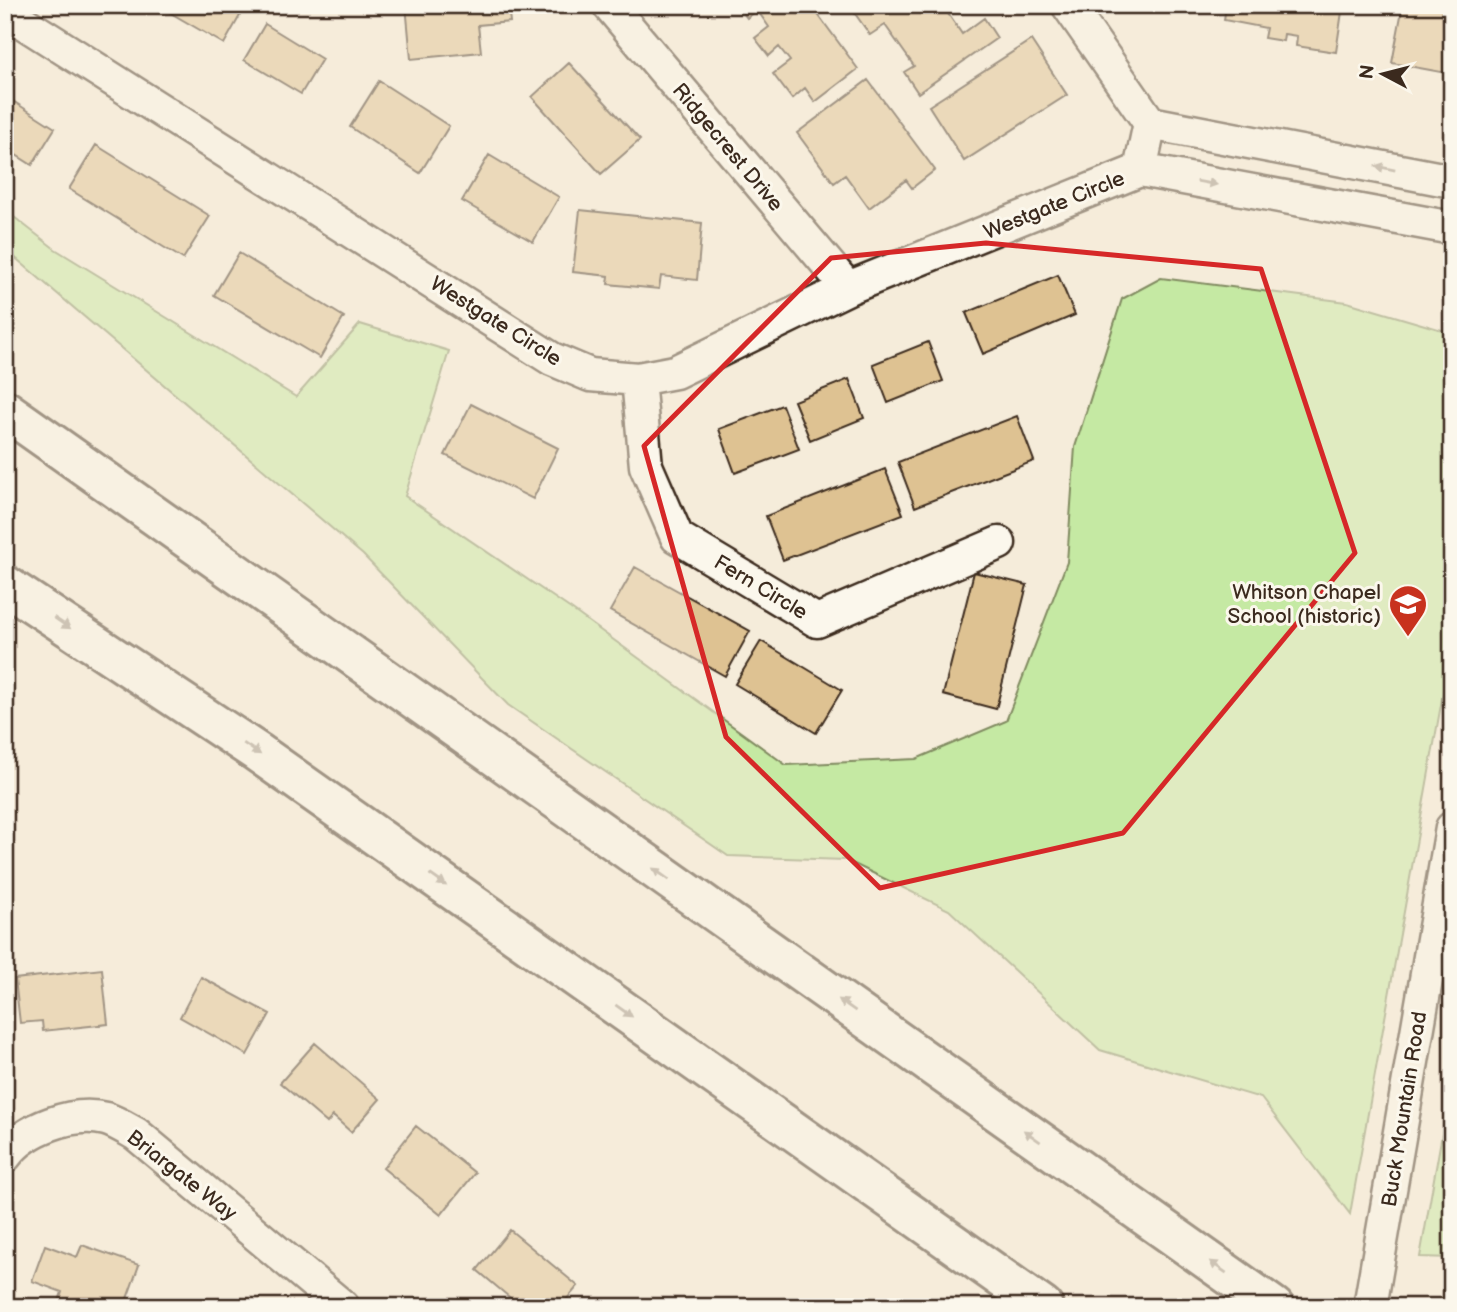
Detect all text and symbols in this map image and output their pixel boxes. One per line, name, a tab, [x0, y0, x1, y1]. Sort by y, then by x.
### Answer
north arrow	[1348, 38, 1418, 108]
text: N	[1355, 64, 1380, 81]
street label: Ridgecrest Drive	[667, 78, 788, 216]
one-way arrow	[1374, 162, 1396, 173]
street label: Westgate Circle	[980, 166, 1128, 245]
one-way arrow	[1196, 177, 1218, 188]
street label: Westgate Circle	[426, 271, 566, 372]
street label: Fern Circle	[709, 550, 812, 625]
place label: Whitson Chapel School (historic)	[1228, 580, 1381, 629]
school or university icon: Whitson Chapel School (historic)	[1387, 583, 1429, 638]
one-way arrow	[53, 616, 71, 630]
one-way arrow	[242, 742, 262, 755]
one-way arrow	[652, 867, 670, 881]
one-way arrow	[429, 873, 447, 887]
one-way arrow	[838, 998, 856, 1012]
one-way arrow	[615, 1004, 633, 1018]
street label: Buck Mountain Road	[1377, 1010, 1432, 1209]
street label: Briargate Way	[122, 1125, 242, 1226]
one-way arrow	[1023, 1129, 1041, 1143]
one-way arrow	[1209, 1260, 1227, 1274]

